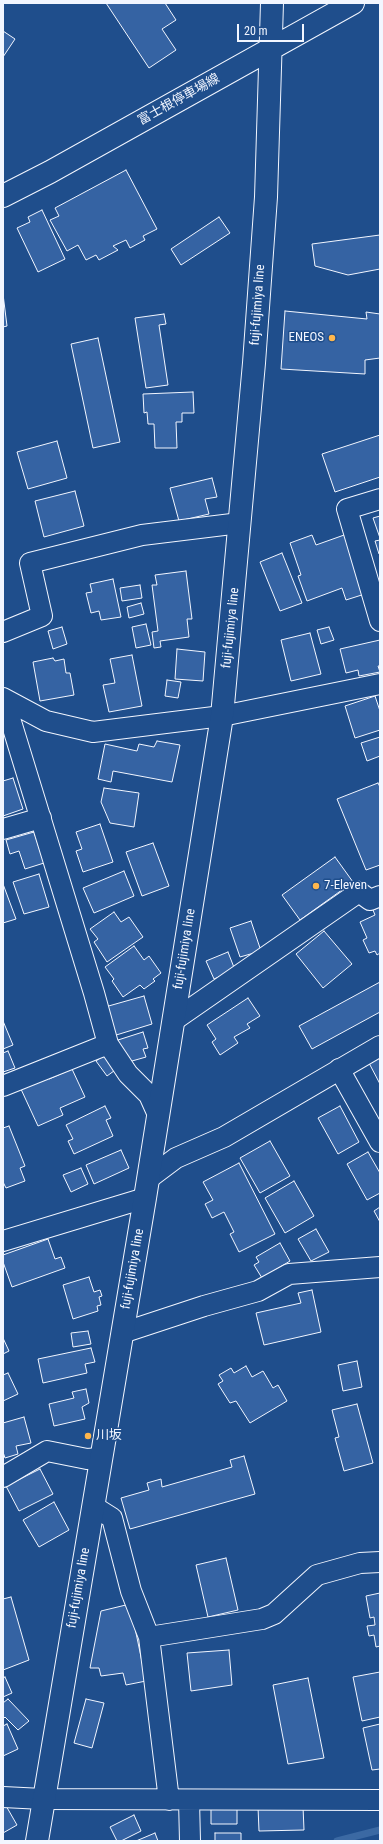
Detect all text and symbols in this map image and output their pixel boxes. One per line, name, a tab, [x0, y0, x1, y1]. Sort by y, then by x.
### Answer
scale bar	[239, 16, 306, 42]
text: 20 m	[244, 24, 268, 38]
street label: 富士根停車場線	[135, 71, 223, 129]
street label: fuji-fujimiya line	[247, 264, 269, 346]
place label: ENEOS	[288, 330, 324, 346]
marker: ENEOS	[327, 333, 337, 343]
street label: fuji-fujimiya line	[219, 587, 243, 669]
place label: 7-Eleven	[324, 878, 367, 894]
marker: 7-Eleven	[311, 881, 321, 891]
street label: fuji-fujimiya line	[171, 908, 199, 990]
street label: fuji-fujimiya line	[118, 1228, 148, 1310]
place label: 川坂	[96, 1428, 122, 1444]
marker: 川坂	[83, 1431, 93, 1441]
street label: fuji-fujimiya line	[64, 1547, 94, 1629]

